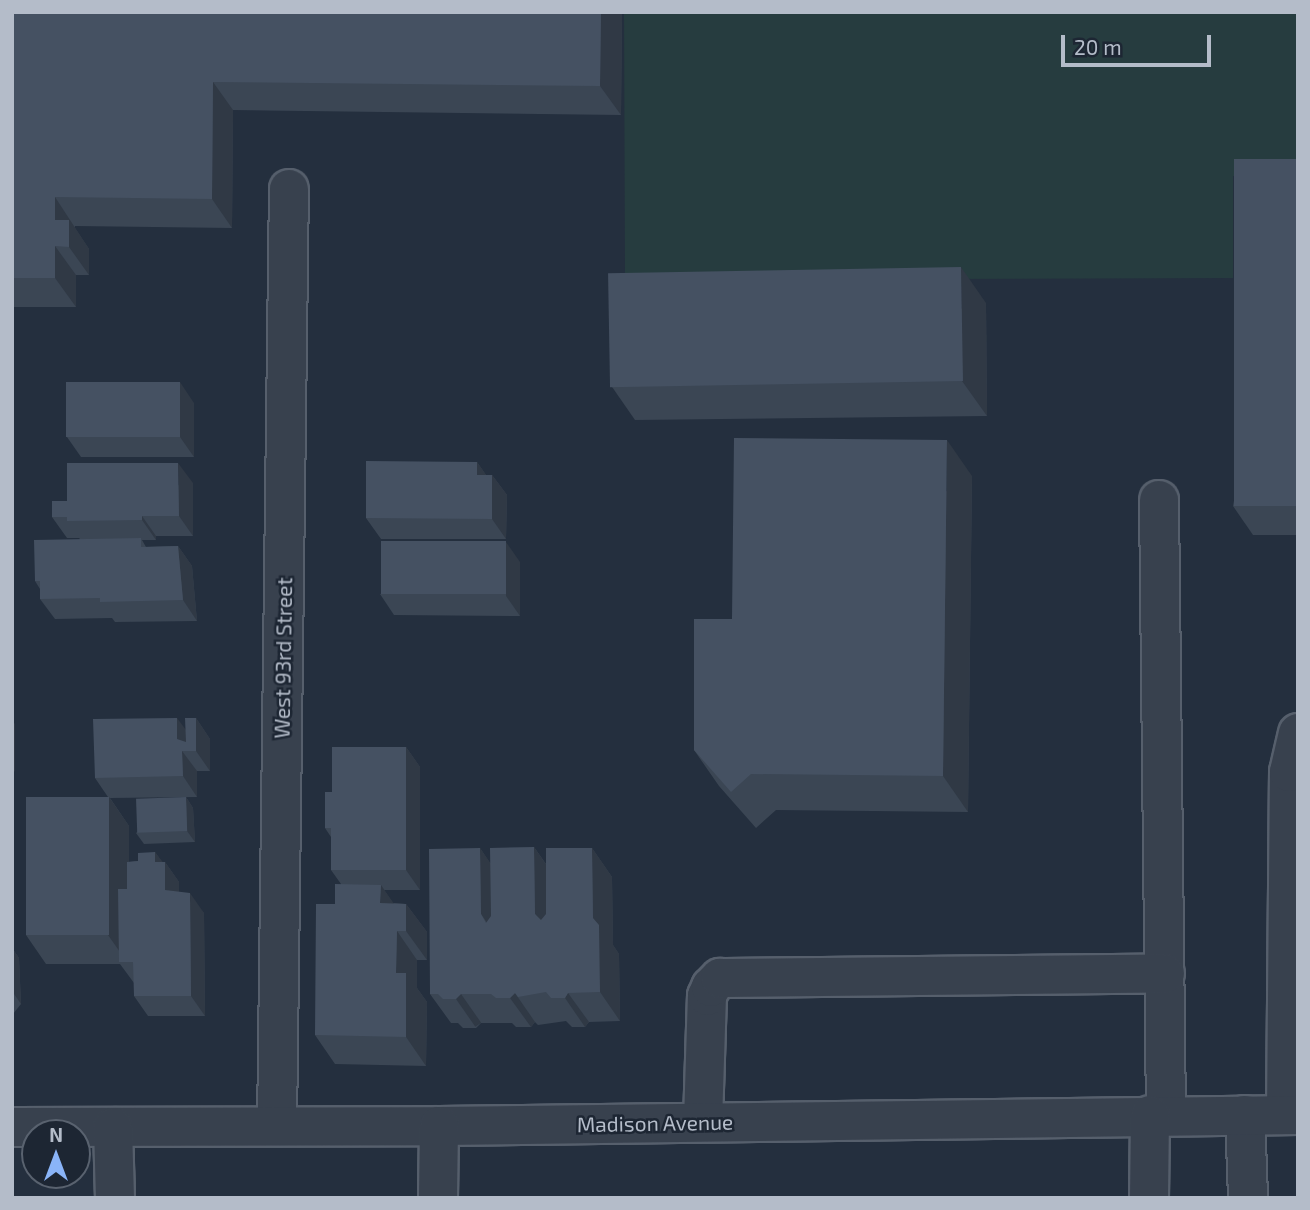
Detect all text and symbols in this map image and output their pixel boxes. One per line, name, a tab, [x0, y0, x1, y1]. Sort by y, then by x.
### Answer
scale bar	[1065, 21, 1216, 65]
text: 20 m	[1074, 34, 1122, 59]
street label: West 93rd Street	[269, 577, 297, 739]
street label: Madison Avenue	[576, 1109, 734, 1137]
north arrow	[21, 1119, 91, 1189]
text: N	[49, 1123, 63, 1146]

